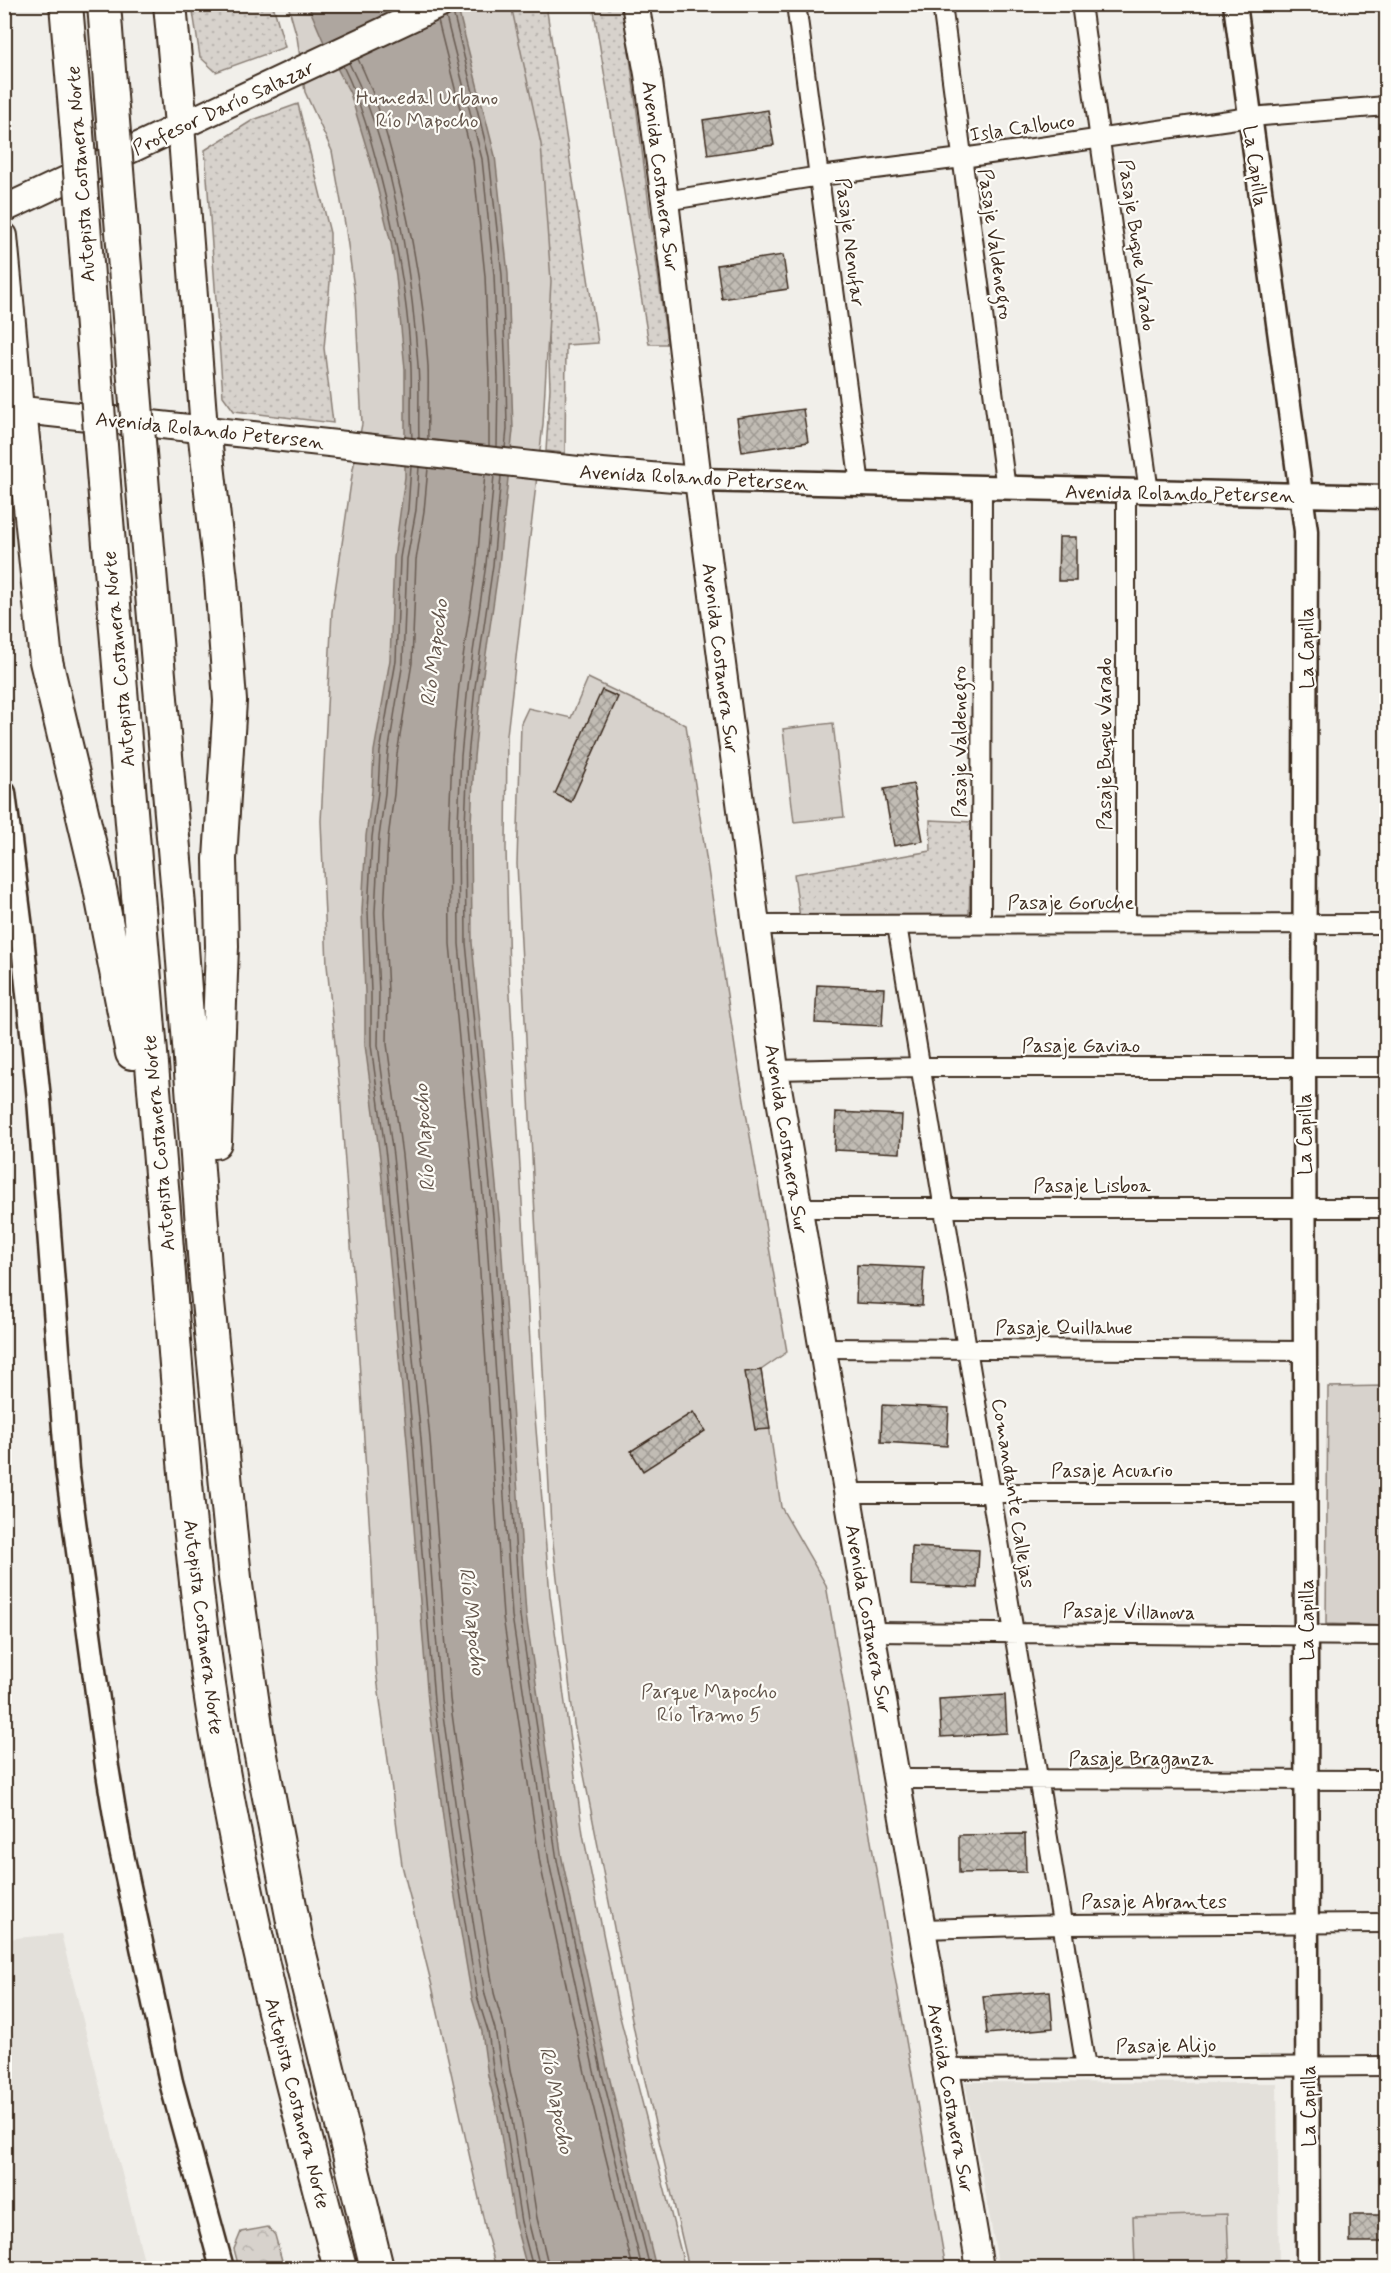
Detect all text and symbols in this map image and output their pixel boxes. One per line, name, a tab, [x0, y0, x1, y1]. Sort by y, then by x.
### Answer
street label: Profesor Darío Salazar	[128, 54, 319, 162]
street label: Autopista Costanera Norte	[60, 65, 103, 283]
street label: Avenida Costanera Sur	[634, 79, 685, 273]
park label: Humedal Urbano Río Mapocho	[356, 85, 498, 135]
street label: Isla Calbuco	[968, 108, 1076, 149]
street label: La Capilla	[1235, 124, 1274, 209]
street label: Pasaje Buque Varado	[1111, 158, 1162, 333]
street label: Pasaje Valdenegro	[969, 167, 1018, 322]
street label: Pasaje Nenufar	[828, 176, 871, 308]
street label: Avenida Rolando Petersen	[94, 406, 326, 457]
street label: Avenida Rolando Petersen	[579, 459, 810, 498]
street label: Avenida Rolando Petersen	[1065, 479, 1295, 510]
street label: Autopista Costanera Norte	[97, 550, 142, 768]
street label: Avenida Costanera Sur	[694, 561, 745, 755]
water label: Río Mapocho	[415, 597, 456, 709]
street label: La Capilla	[1294, 607, 1321, 689]
street label: Pasaje Buque Varado	[1092, 658, 1119, 830]
street label: Pasaje Valdenegro	[947, 666, 976, 818]
street label: Pasaje Goruche	[1008, 890, 1135, 917]
street label: Pasaje Gaviao	[1022, 1033, 1140, 1060]
street label: Autopista Costanera Norte	[137, 1034, 182, 1252]
street label: Avenida Costanera Sur	[757, 1042, 814, 1236]
water label: Río Mapocho	[407, 1082, 443, 1193]
street label: La Capilla	[1292, 1093, 1319, 1175]
street label: Pasaje Lisboa	[1033, 1173, 1152, 1200]
street label: Pasaje Quillahue	[995, 1315, 1133, 1342]
street label: Comandante Callejas	[984, 1396, 1041, 1590]
street label: Pasaje Acuario	[1051, 1458, 1173, 1485]
street label: Autopista Costanera Norte	[176, 1518, 229, 1736]
street label: Avenida Costanera Sur	[838, 1522, 897, 1716]
water label: Río Mapocho	[452, 1566, 493, 1678]
street label: La Capilla	[1294, 1579, 1321, 1661]
street label: Pasaje Villanova	[1062, 1598, 1196, 1627]
park label: Parque Mapocho Río Tramo 5	[641, 1679, 777, 1729]
street label: Pasaje Braganza	[1069, 1746, 1214, 1774]
street label: Pasaje Abrantes	[1081, 1889, 1227, 1916]
street label: Autopista Costanera Norte	[257, 1995, 336, 2212]
street label: Avenida Costanera Sur	[920, 2001, 979, 2195]
street label: Pasaje Alijo	[1115, 2032, 1217, 2061]
water label: Río Mapocho	[532, 2044, 580, 2157]
street label: La Capilla	[1296, 2065, 1323, 2147]

